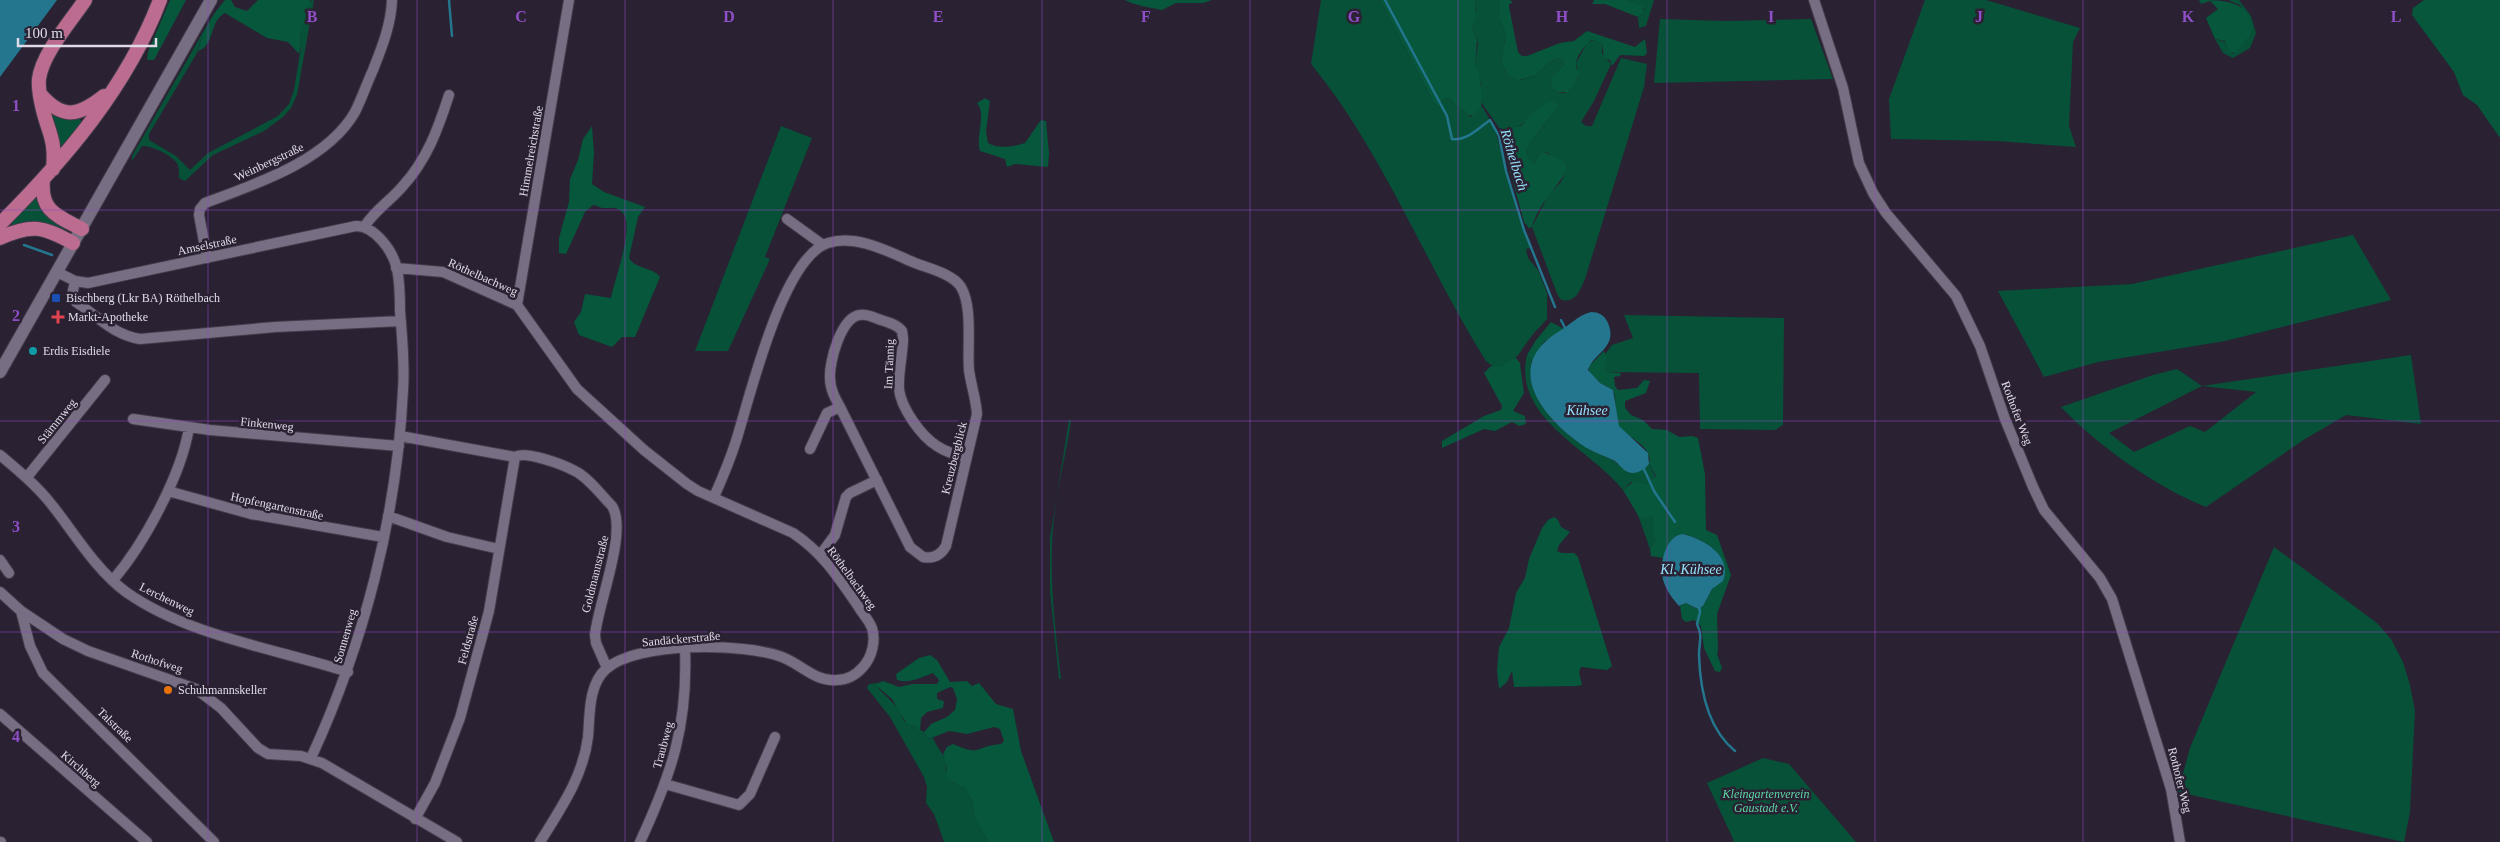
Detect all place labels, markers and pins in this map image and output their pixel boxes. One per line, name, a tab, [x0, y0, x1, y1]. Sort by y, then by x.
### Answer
place label: Bischberg (Lkr BA) Röthelbach	[66, 291, 220, 305]
marker: Bischberg (Lkr BA) Röthelbach	[50, 292, 62, 304]
place label: Markt-Apotheke	[68, 310, 148, 324]
marker: Markt-Apotheke	[52, 311, 64, 323]
place label: Erdis Eisdiele	[43, 344, 110, 358]
marker: Erdis Eisdiele	[27, 345, 39, 357]
place label: Schuhmannskeller	[178, 683, 267, 697]
marker: Schuhmannskeller	[162, 684, 174, 696]

